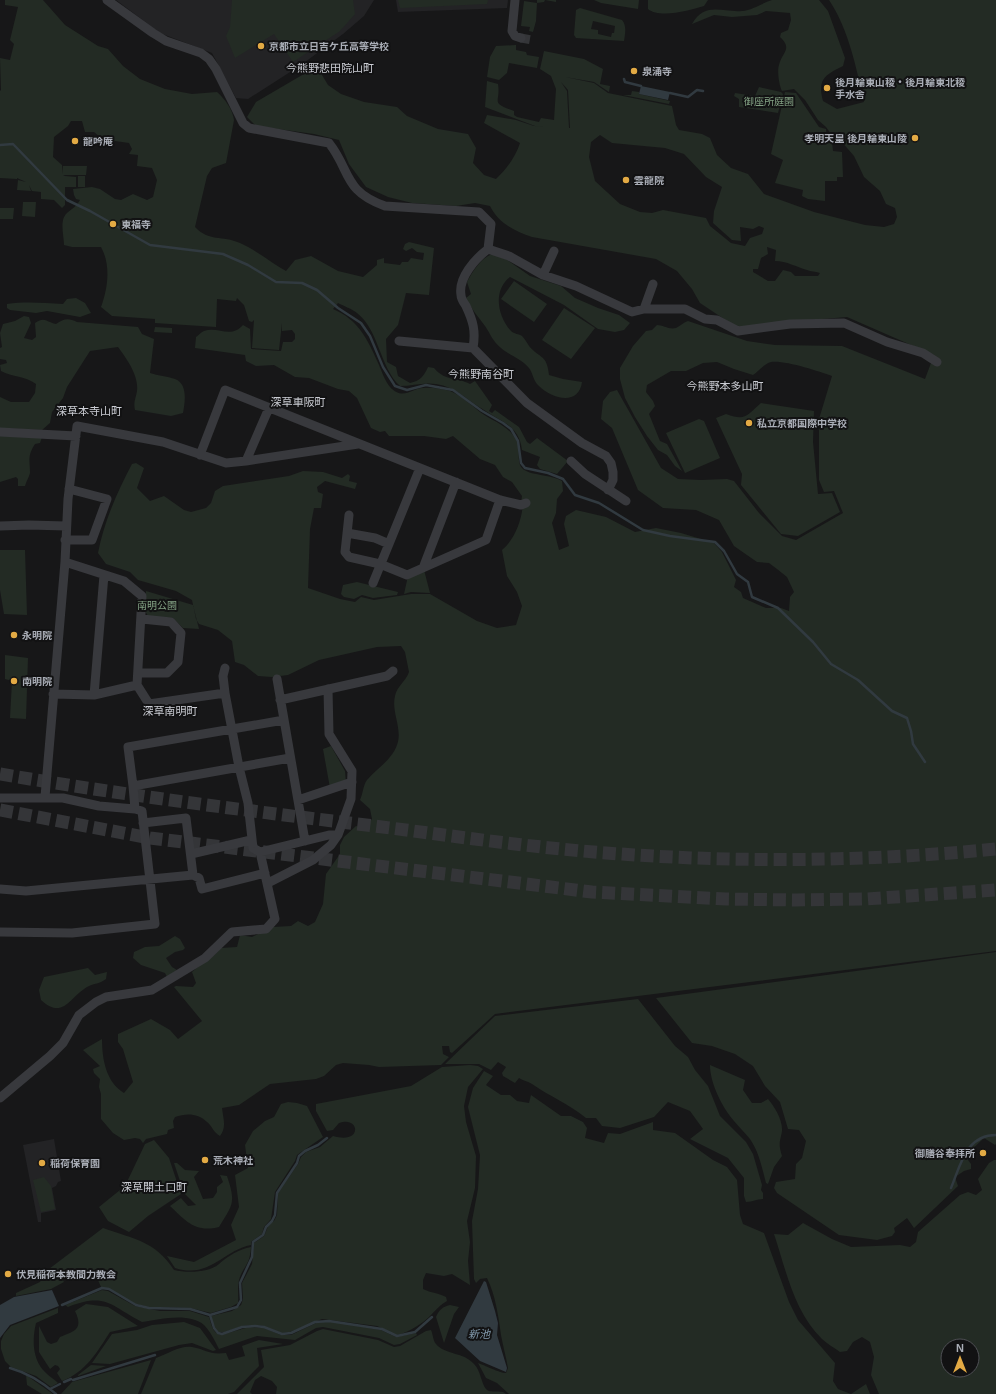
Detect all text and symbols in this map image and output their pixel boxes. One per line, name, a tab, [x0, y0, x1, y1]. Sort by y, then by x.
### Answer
marker: 京都市立日吉ケ丘高等学校	[256, 41, 266, 51]
place label: 京都市立日吉ケ丘高等学校	[269, 41, 389, 52]
district label: 今熊野悲田院山町	[286, 62, 374, 74]
marker: 泉涌寺	[629, 66, 639, 76]
place label: 泉涌寺	[642, 66, 672, 77]
place label: 後月輪東山稜・後月輪東北稜 手水舎	[835, 77, 965, 100]
marker: 後月輪東山稜・後月輪東北稜 手水舎	[822, 83, 832, 93]
park label: 御座所庭園	[744, 96, 794, 107]
place label: 孝明天皇 後月輪東山陵	[804, 133, 907, 144]
marker: 孝明天皇 後月輪東山陵	[910, 133, 920, 143]
marker: 龍吟庵	[70, 136, 80, 146]
place label: 龍吟庵	[83, 136, 113, 147]
marker: 雲龍院	[621, 175, 631, 185]
place label: 雲龍院	[634, 175, 664, 186]
marker: 東福寺	[108, 219, 118, 229]
place label: 東福寺	[121, 219, 151, 230]
district label: 今熊野南谷町	[448, 368, 514, 380]
district label: 今熊野本多山町	[687, 380, 764, 392]
district label: 深草車阪町	[271, 396, 326, 408]
district label: 深草本寺山町	[56, 405, 122, 417]
marker: 私立京都国際中学校	[744, 418, 754, 428]
place label: 私立京都国際中学校	[757, 418, 847, 429]
park label: 南明公園	[137, 600, 177, 611]
marker: 永明院	[9, 630, 19, 640]
place label: 永明院	[22, 630, 52, 641]
marker: 南明院	[9, 676, 19, 686]
place label: 南明院	[22, 676, 52, 687]
district label: 深草南明町	[143, 705, 198, 717]
place label: 御膳谷奉拝所	[914, 1148, 975, 1159]
marker: 御膳谷奉拝所	[978, 1148, 988, 1158]
marker: 荒木神社	[200, 1155, 210, 1165]
place label: 荒木神社	[213, 1155, 254, 1166]
marker: 稲荷保育園	[37, 1158, 47, 1168]
place label: 稲荷保育園	[50, 1158, 100, 1169]
district label: 深草開土口町	[121, 1181, 187, 1193]
marker: 伏見稲荷本教間力教会	[3, 1269, 13, 1279]
place label: 伏見稲荷本教間力教会	[16, 1269, 116, 1280]
water label: 新池	[468, 1328, 491, 1340]
north arrow	[940, 1338, 980, 1378]
text: N	[956, 1342, 964, 1354]

